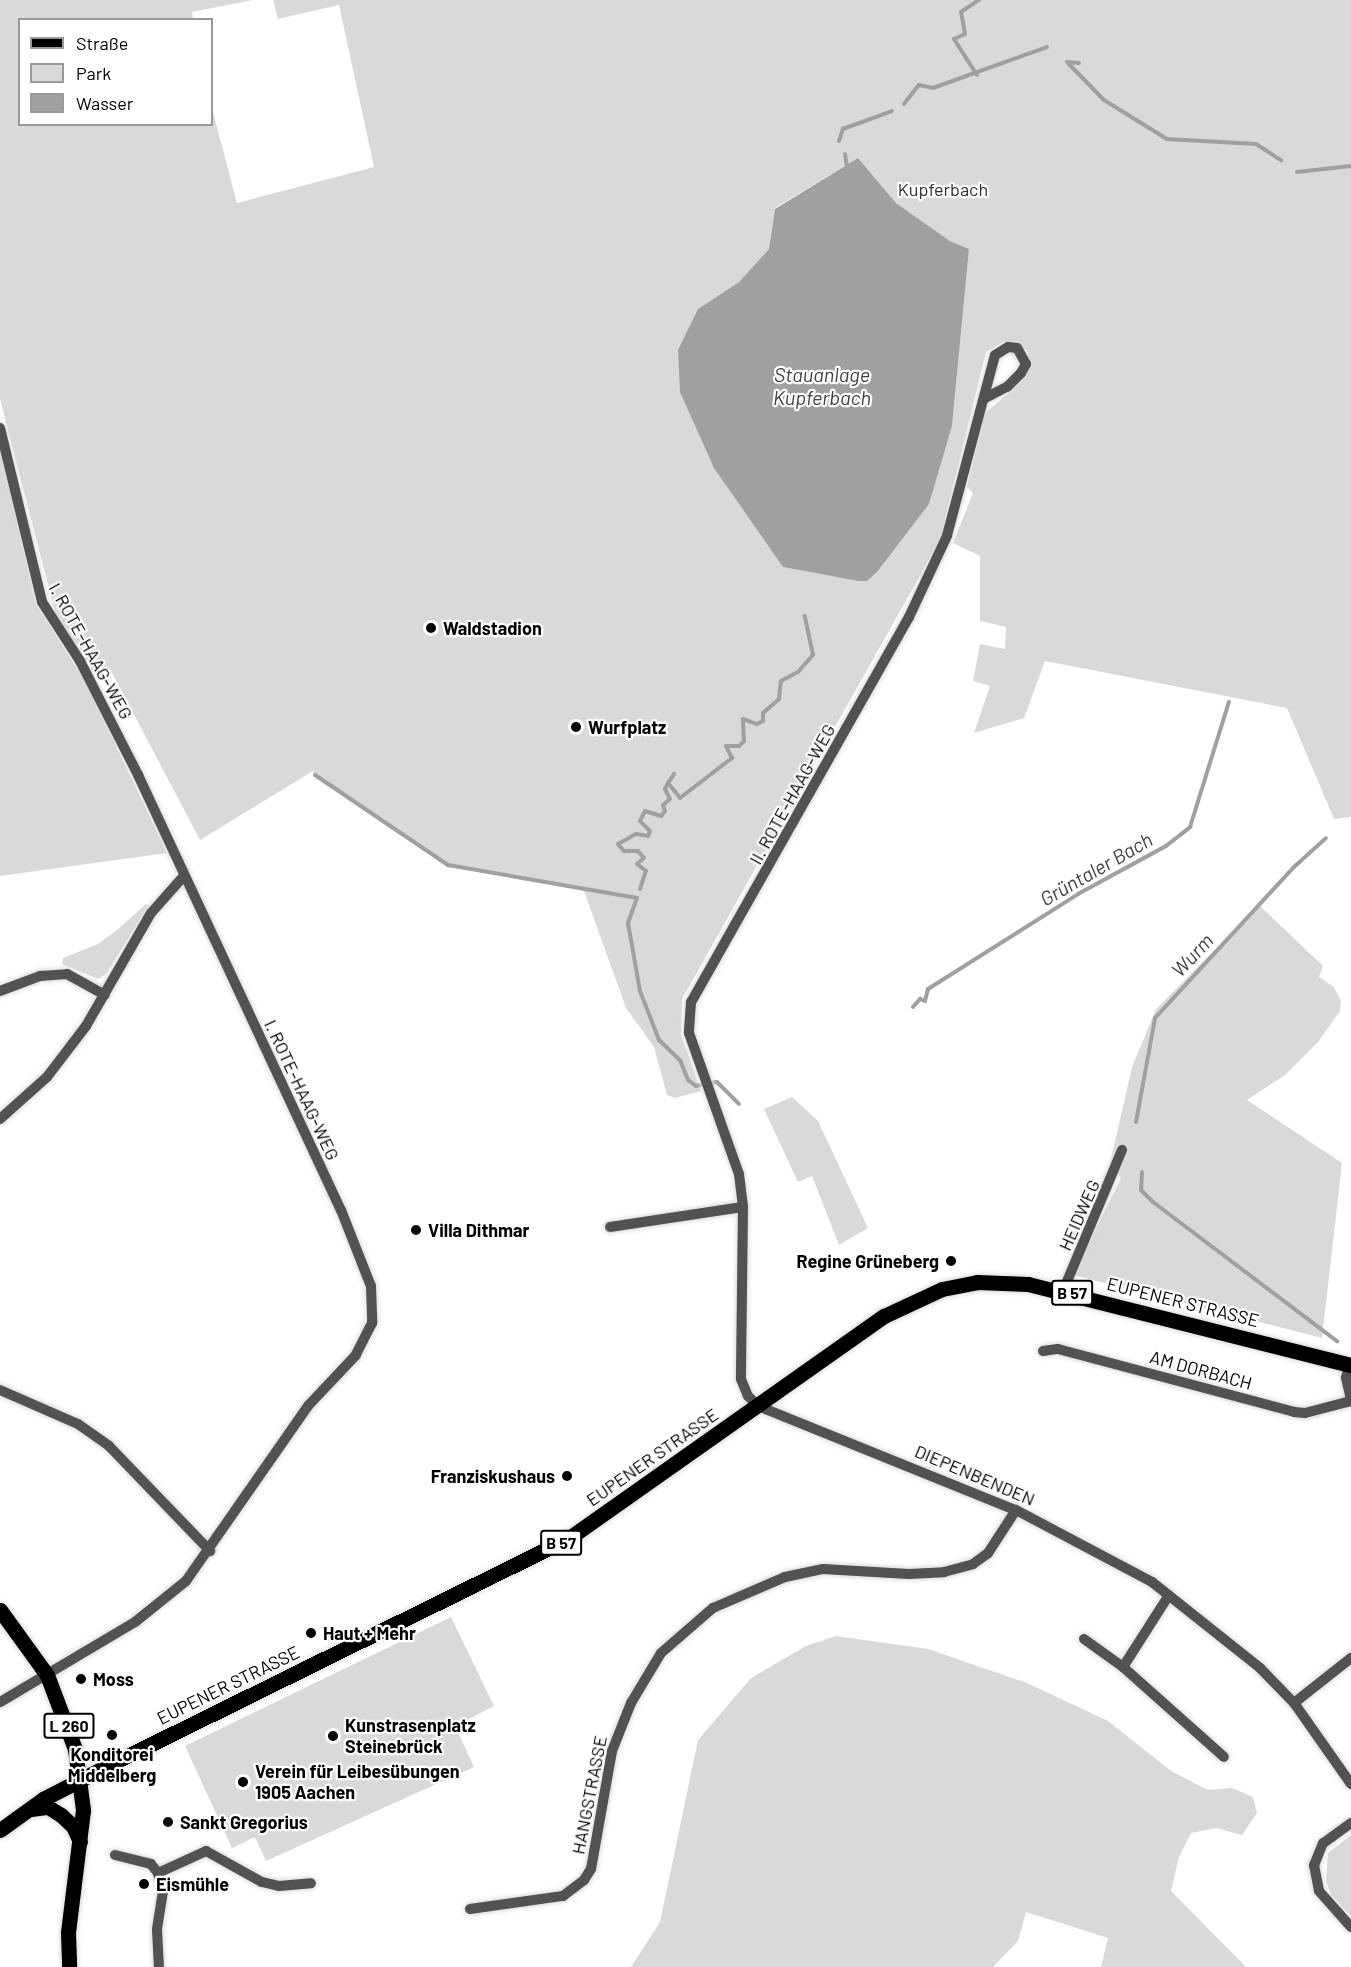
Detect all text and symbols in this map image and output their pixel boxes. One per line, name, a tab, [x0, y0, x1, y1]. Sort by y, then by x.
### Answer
legend	[18, 18, 213, 126]
text: Straße	[76, 32, 128, 54]
text: Park	[76, 62, 111, 84]
text: Wasser	[76, 92, 133, 114]
park label: Kupferbach	[898, 178, 988, 200]
water label: Stauanlage Kupferbach	[773, 362, 871, 409]
street label: I. ROTE-HAAG-WEG	[45, 579, 137, 723]
place label: Waldstadion	[443, 617, 542, 639]
marker: Waldstadion	[424, 621, 438, 635]
place label: Wurfplatz	[588, 716, 666, 738]
marker: Wurfplatz	[569, 720, 583, 734]
street label: II. ROTE-HAAG-WEG	[744, 720, 840, 868]
water label: Grüntaler Bach	[1035, 827, 1157, 911]
water label: Wurm	[1166, 928, 1218, 982]
street label: I. ROTE-HAAG-WEG	[260, 1016, 344, 1164]
street label: HEIDWEG	[1054, 1176, 1104, 1254]
place label: Villa Dithmar	[428, 1219, 530, 1241]
marker: Villa Dithmar	[409, 1223, 423, 1237]
place label: Regine Grüneberg	[797, 1250, 939, 1272]
marker: Regine Grüneberg	[944, 1254, 958, 1268]
street label: EUPENER STRASSE	[1105, 1273, 1261, 1331]
road number: B 57	[1051, 1280, 1093, 1306]
street label: AM DORBACH	[1148, 1346, 1254, 1394]
street label: EUPENER STRASSE	[582, 1403, 722, 1511]
street label: DIEPENBENDEN	[912, 1440, 1038, 1510]
place label: Franziskushaus	[431, 1465, 555, 1487]
marker: Franziskushaus	[560, 1469, 574, 1483]
road number: B 57	[540, 1530, 582, 1556]
place label: Haut + Mehr	[323, 1622, 416, 1644]
marker: Haut + Mehr	[304, 1626, 318, 1640]
street label: EUPENER STRASSE	[153, 1641, 303, 1729]
place label: Moss	[93, 1668, 134, 1690]
marker: Moss	[74, 1672, 88, 1686]
road number: L 260	[42, 1713, 96, 1739]
place label: Kunstrasenplatz Steinebrück	[345, 1715, 476, 1758]
marker: Konditorei Middelberg	[105, 1728, 119, 1742]
marker: Kunstrasenplatz Steinebrück	[326, 1729, 340, 1743]
street label: HANGSTRASSE	[567, 1734, 611, 1856]
place label: Konditorei Middelberg	[68, 1744, 156, 1786]
place label: Verein für Leibesübungen 1905 Aachen	[255, 1761, 460, 1804]
marker: Verein für Leibesübungen 1905 Aachen	[236, 1775, 250, 1789]
place label: Sankt Gregorius	[180, 1811, 308, 1833]
marker: Sankt Gregorius	[161, 1815, 175, 1829]
place label: Eismühle	[156, 1873, 229, 1895]
marker: Eismühle	[137, 1877, 151, 1891]

